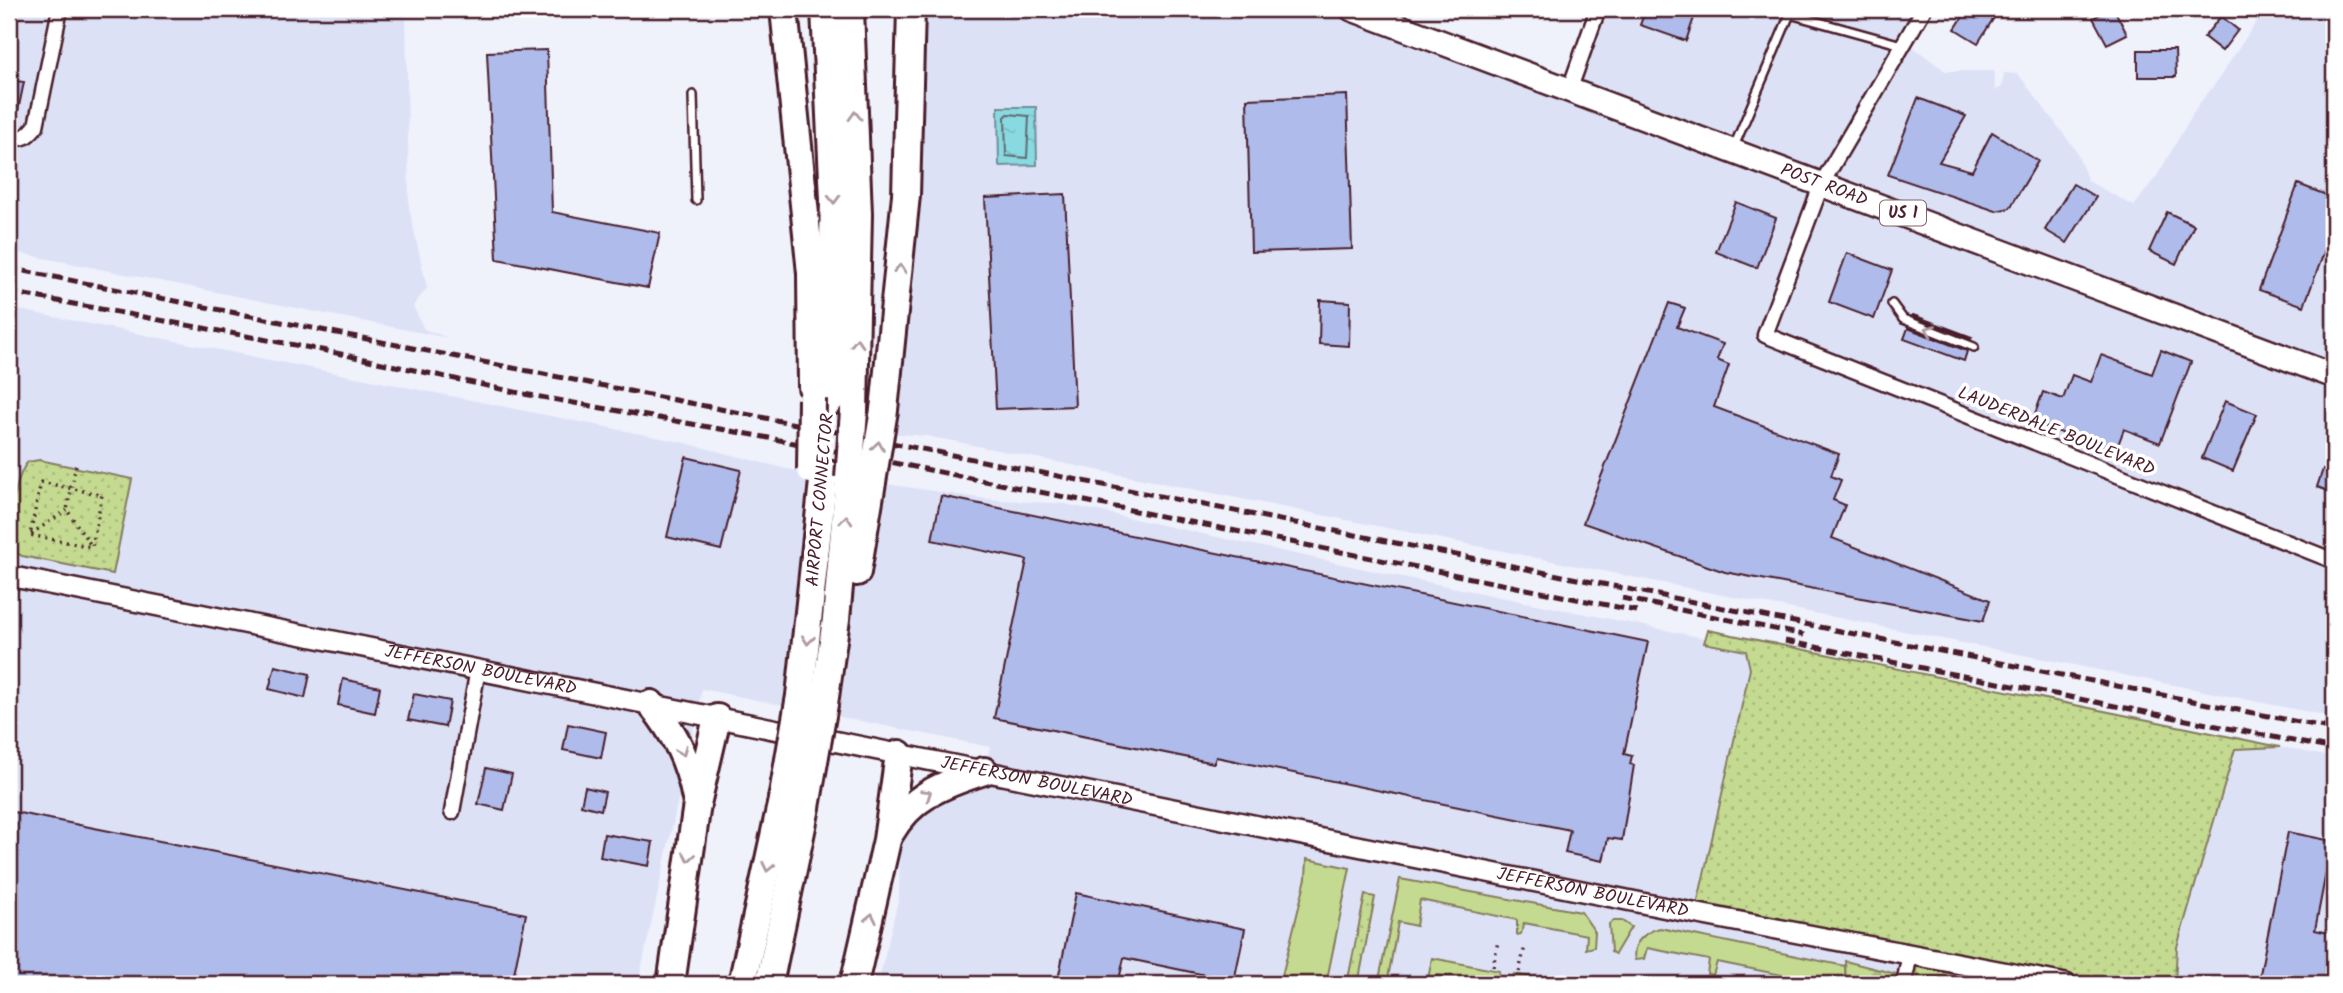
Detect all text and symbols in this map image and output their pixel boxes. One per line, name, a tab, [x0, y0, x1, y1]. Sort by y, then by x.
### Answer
one-way arrow	[848, 110, 863, 121]
street label: POST ROAD	[1776, 156, 1872, 215]
one-way arrow	[826, 194, 841, 205]
road number: US 1	[1880, 200, 1926, 226]
one-way arrow	[892, 263, 907, 274]
one-way arrow	[1925, 324, 1937, 338]
one-way arrow	[849, 337, 864, 348]
street label: LAUDERDALE BOULEVARD	[1953, 379, 2159, 485]
street label: AIRPORT CONNECTOR	[799, 412, 843, 588]
one-way arrow	[870, 440, 885, 452]
one-way arrow	[838, 514, 853, 525]
one-way arrow	[800, 634, 815, 646]
street label: JEFFERSON BOULEVARD	[382, 637, 580, 704]
one-way arrow	[673, 743, 687, 756]
street label: JEFFERSON BOULEVARD	[938, 748, 1136, 815]
one-way arrow	[919, 790, 932, 802]
one-way arrow	[682, 851, 697, 863]
street label: JEFFERSON BOULEVARD	[1494, 860, 1691, 926]
one-way arrow	[762, 861, 777, 873]
one-way arrow	[862, 912, 877, 924]

